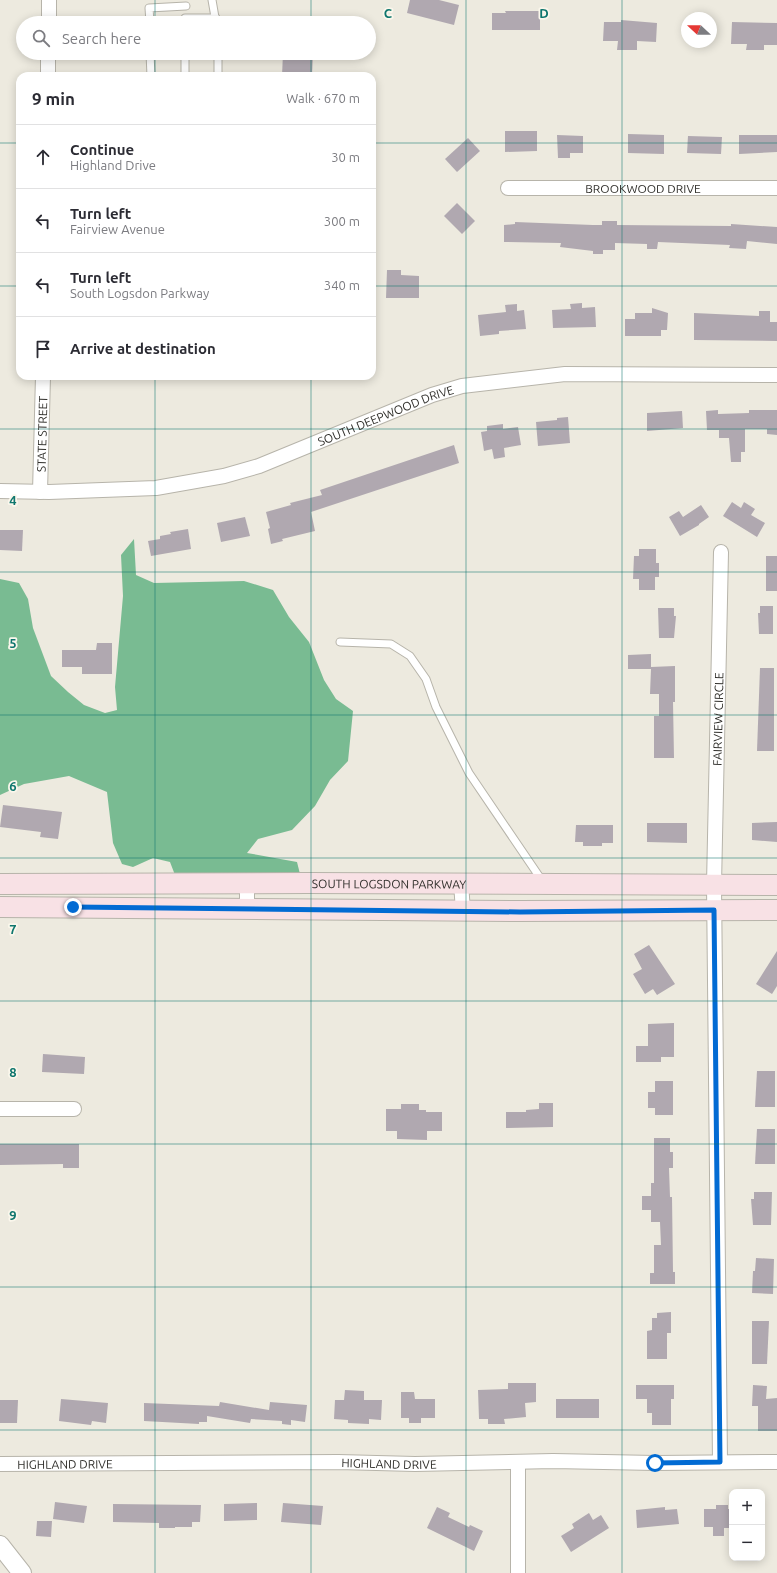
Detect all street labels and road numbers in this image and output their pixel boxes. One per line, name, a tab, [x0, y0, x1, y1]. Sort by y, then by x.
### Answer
street label: BROOKWOOD DRIVE	[585, 182, 701, 195]
street label: SOUTH DEEPWOOD DRIVE	[316, 382, 455, 448]
street label: STATE STREET	[34, 395, 49, 472]
street label: FAIRVIEW CIRCLE	[710, 672, 725, 766]
street label: SOUTH LOGSDON PARKWAY	[312, 877, 466, 890]
street label: HIGHLAND DRIVE	[341, 1456, 437, 1471]
street label: HIGHLAND DRIVE	[17, 1457, 113, 1470]

